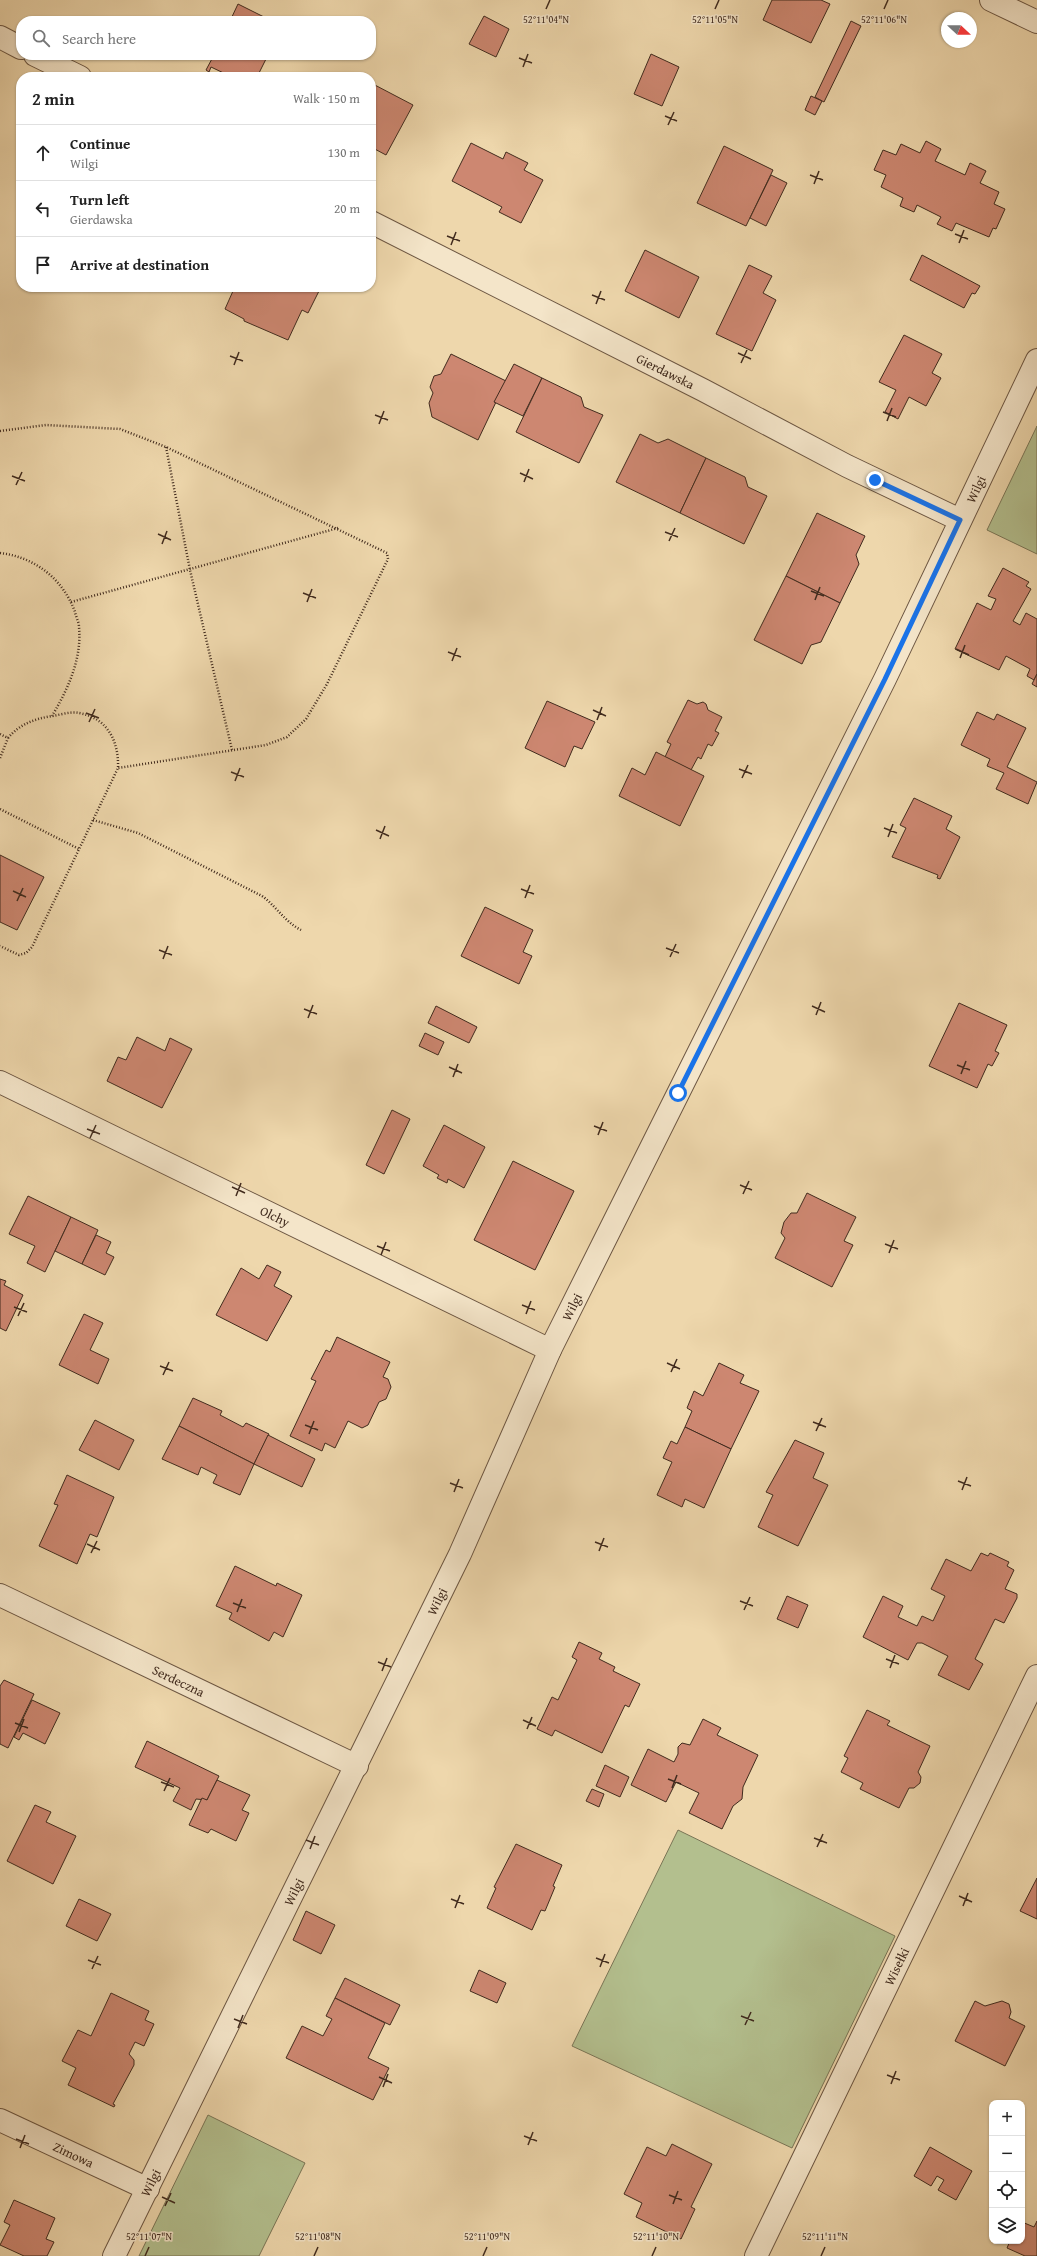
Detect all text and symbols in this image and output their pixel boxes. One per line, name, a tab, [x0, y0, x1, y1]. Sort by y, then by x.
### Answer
text: 52°11'04"N	[523, 12, 569, 27]
text: 52°11'05"N	[692, 12, 738, 27]
text: 52°11'06"N	[861, 12, 907, 27]
north arrow	[941, 12, 977, 48]
search box	[16, 16, 376, 60]
icon: search	[30, 27, 52, 49]
text: Search here	[62, 28, 136, 49]
text: 2 min	[32, 86, 74, 111]
text: Walk · 150 m	[293, 89, 360, 108]
text: Continue	[70, 133, 131, 154]
icon: ahead	[32, 142, 54, 164]
text: 130 m	[328, 143, 360, 162]
text: Wilgi	[70, 154, 98, 173]
text: Turn left	[70, 189, 129, 210]
icon: left	[32, 198, 54, 220]
text: 20 m	[334, 199, 360, 218]
text: Gierdawska	[70, 210, 133, 229]
icon: arrive	[32, 254, 54, 276]
text: Arrive at destination	[70, 254, 209, 275]
street label: Gierdawska	[633, 348, 698, 394]
route end	[866, 471, 884, 489]
street label: Wilgi	[961, 472, 990, 506]
route start	[669, 1084, 687, 1102]
street label: Olchy	[257, 1201, 294, 1232]
street label: Wilgi	[557, 1289, 587, 1324]
street label: Wilgi	[422, 1584, 452, 1618]
street label: Serdeczna	[149, 1660, 209, 1701]
street label: Wilgi	[279, 1875, 308, 1909]
street label: Wisełki	[879, 1944, 914, 1988]
map controls	[989, 2100, 1025, 2244]
button: +	[989, 2100, 1025, 2136]
button: −	[989, 2136, 1025, 2172]
street label: Zimowa	[50, 2137, 98, 2172]
street label: Wilgi	[135, 2165, 165, 2199]
button: locate	[989, 2172, 1025, 2208]
button: layers	[989, 2208, 1025, 2244]
text: 52°11'07"N	[126, 2229, 172, 2244]
text: 52°11'08"N	[295, 2229, 341, 2244]
text: 52°11'09"N	[464, 2229, 510, 2244]
text: 52°11'10"N	[633, 2229, 679, 2244]
text: 52°11'11"N	[802, 2229, 848, 2244]

